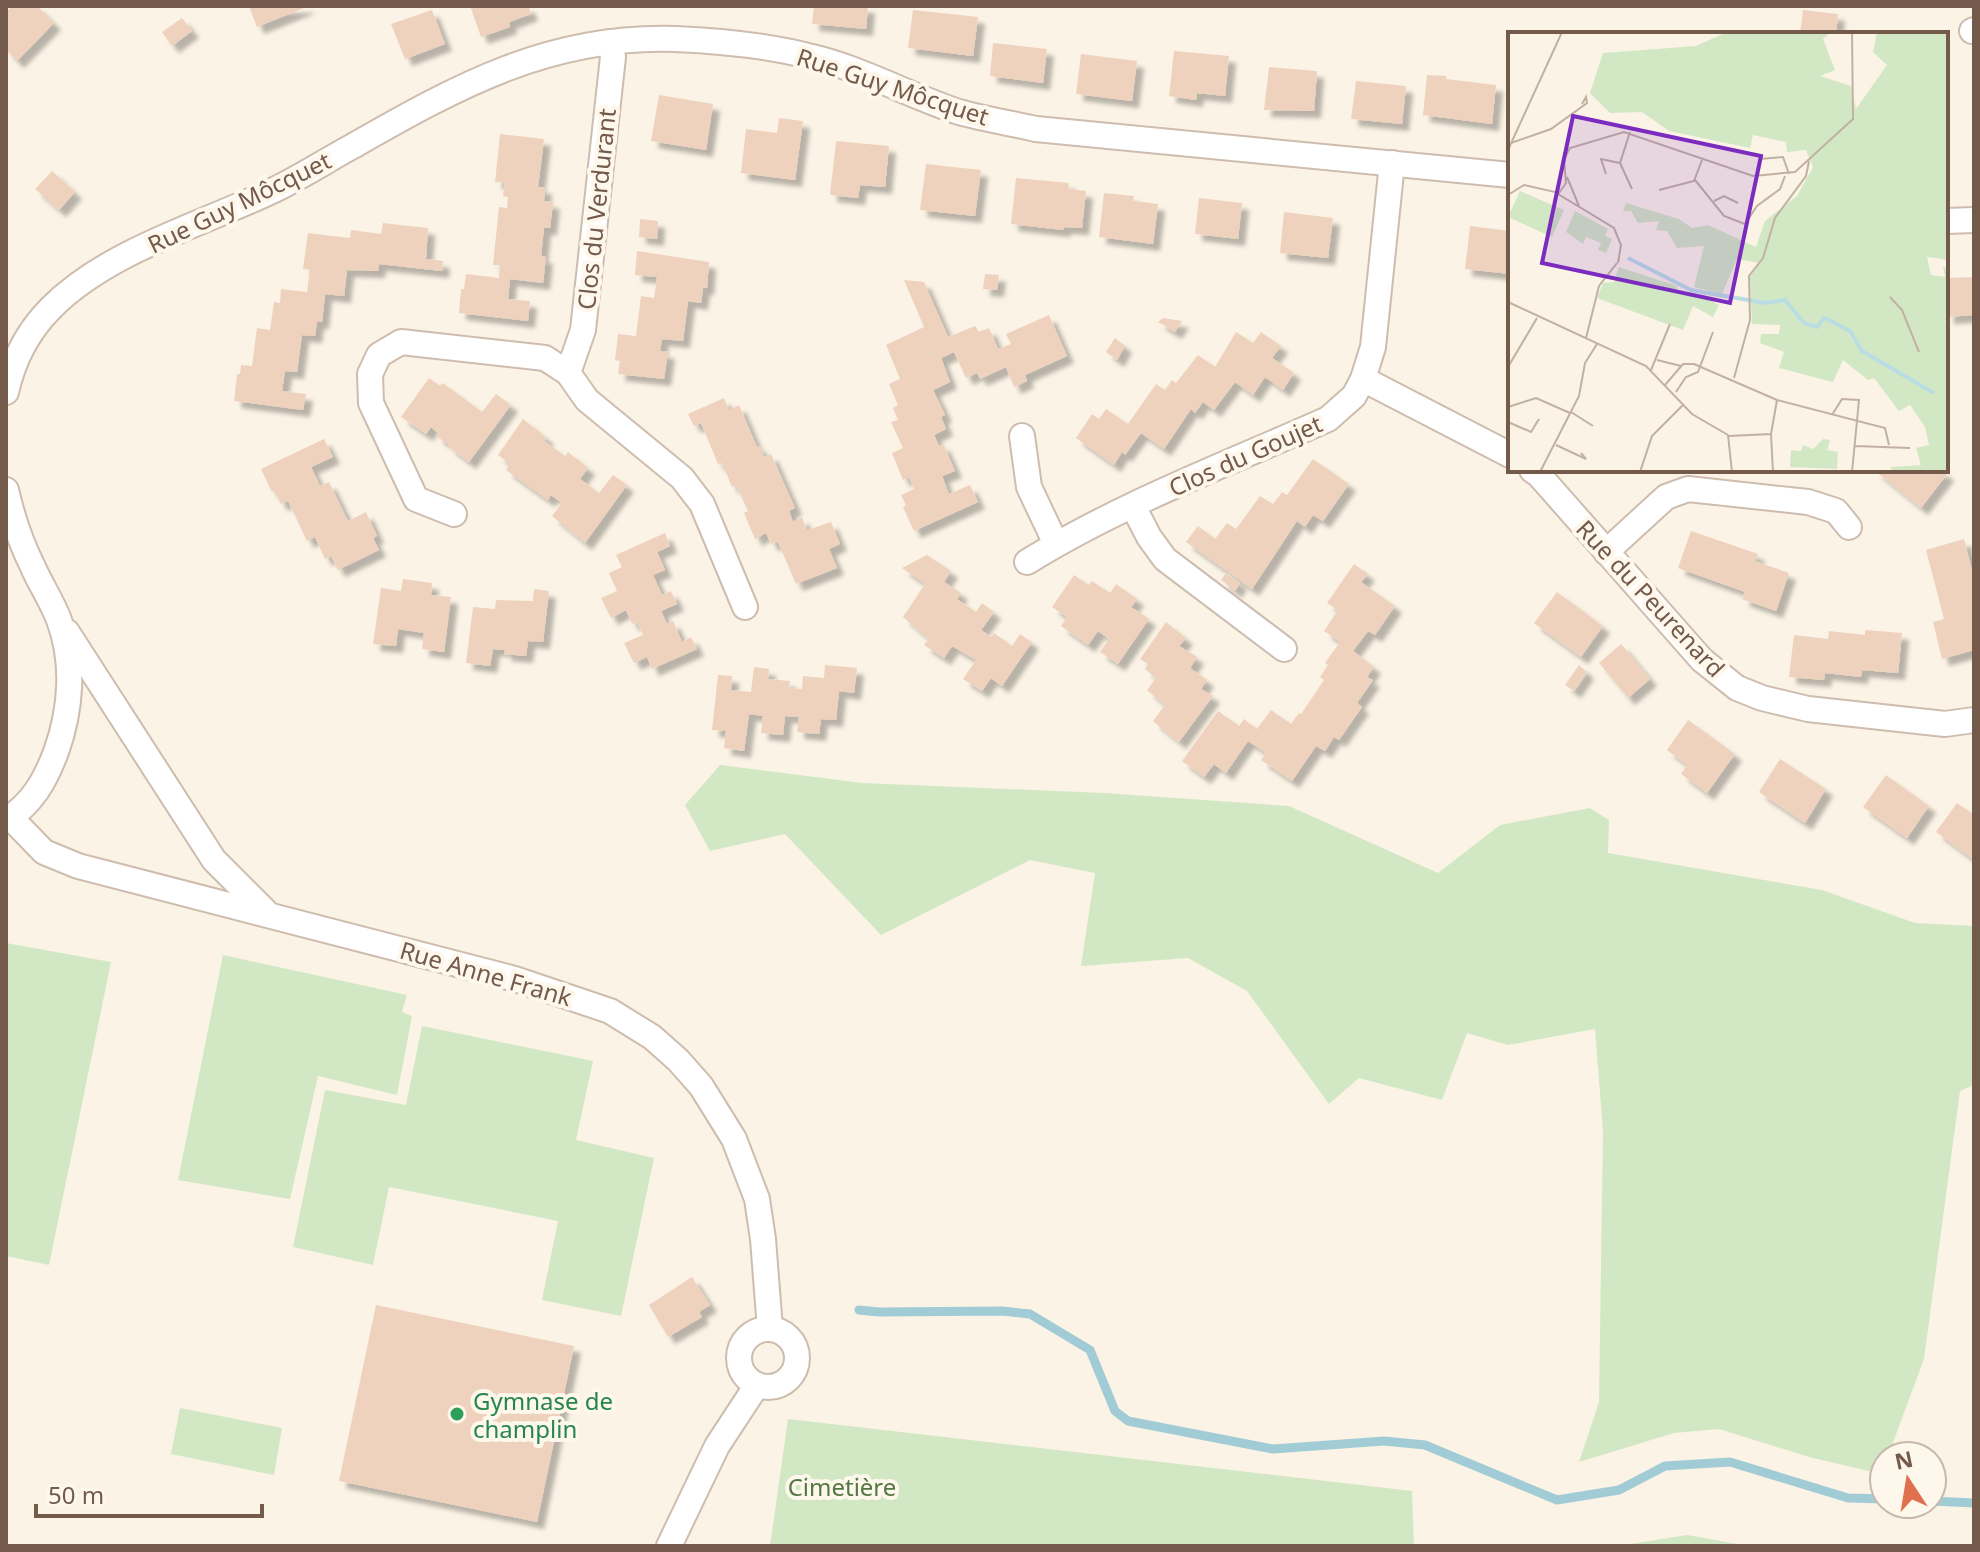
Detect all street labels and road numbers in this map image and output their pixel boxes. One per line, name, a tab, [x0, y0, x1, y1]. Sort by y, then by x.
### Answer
street label: Rue Guy Môcquet	[793, 39, 993, 133]
street label: Clos du Verdurant	[569, 106, 623, 311]
street label: Rue Guy Môcquet	[142, 143, 336, 261]
street label: Clos du Goujet	[1163, 406, 1327, 504]
street label: Rue du Peurenard	[1569, 512, 1733, 684]
street label: Rue Anne Frank	[396, 933, 576, 1013]

